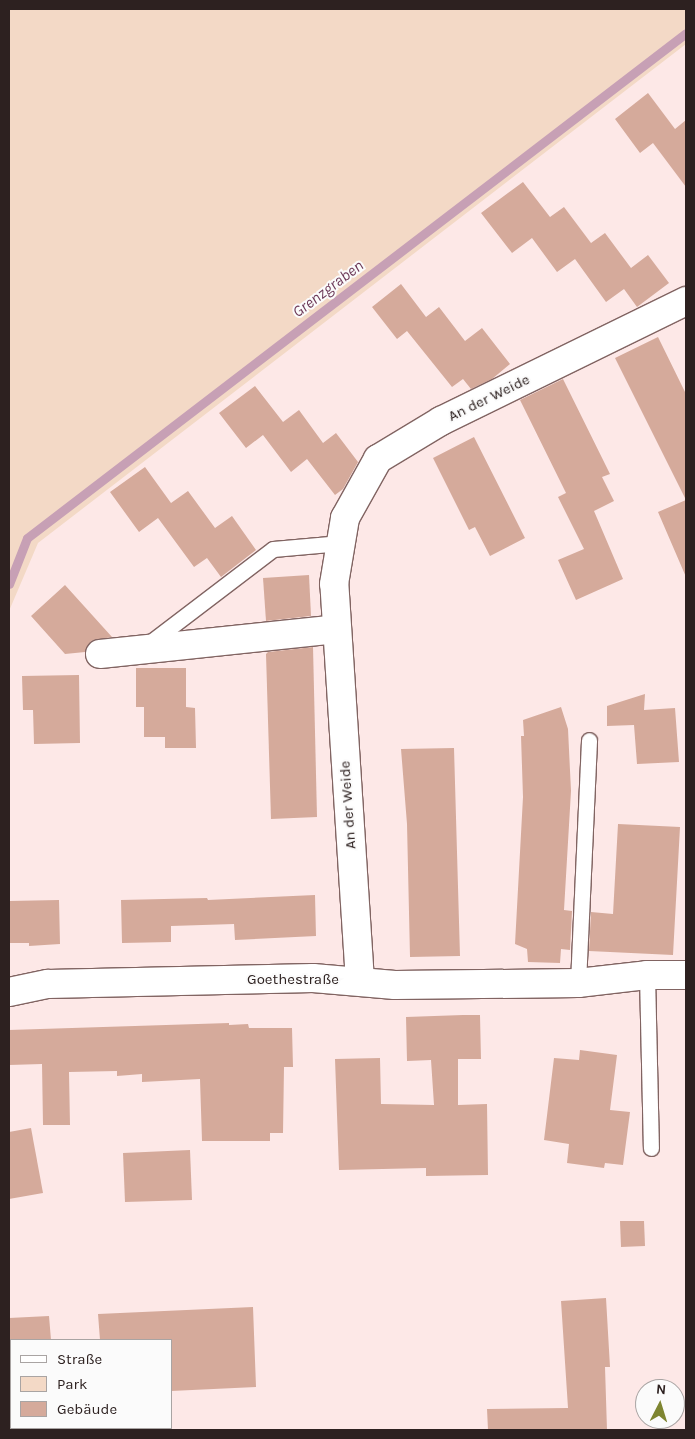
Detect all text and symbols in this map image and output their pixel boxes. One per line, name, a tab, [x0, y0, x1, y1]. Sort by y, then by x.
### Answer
water label: Grenzgraben	[289, 256, 367, 322]
street label: An der Weide	[445, 371, 533, 425]
street label: An der Weide	[336, 760, 360, 850]
street label: Goethestraße	[247, 971, 339, 989]
legend	[10, 1339, 172, 1429]
text: Straße	[57, 1350, 102, 1368]
text: Park	[57, 1375, 87, 1393]
north arrow	[635, 1379, 685, 1429]
text: N	[656, 1381, 667, 1398]
text: Gebäude	[57, 1400, 117, 1418]

